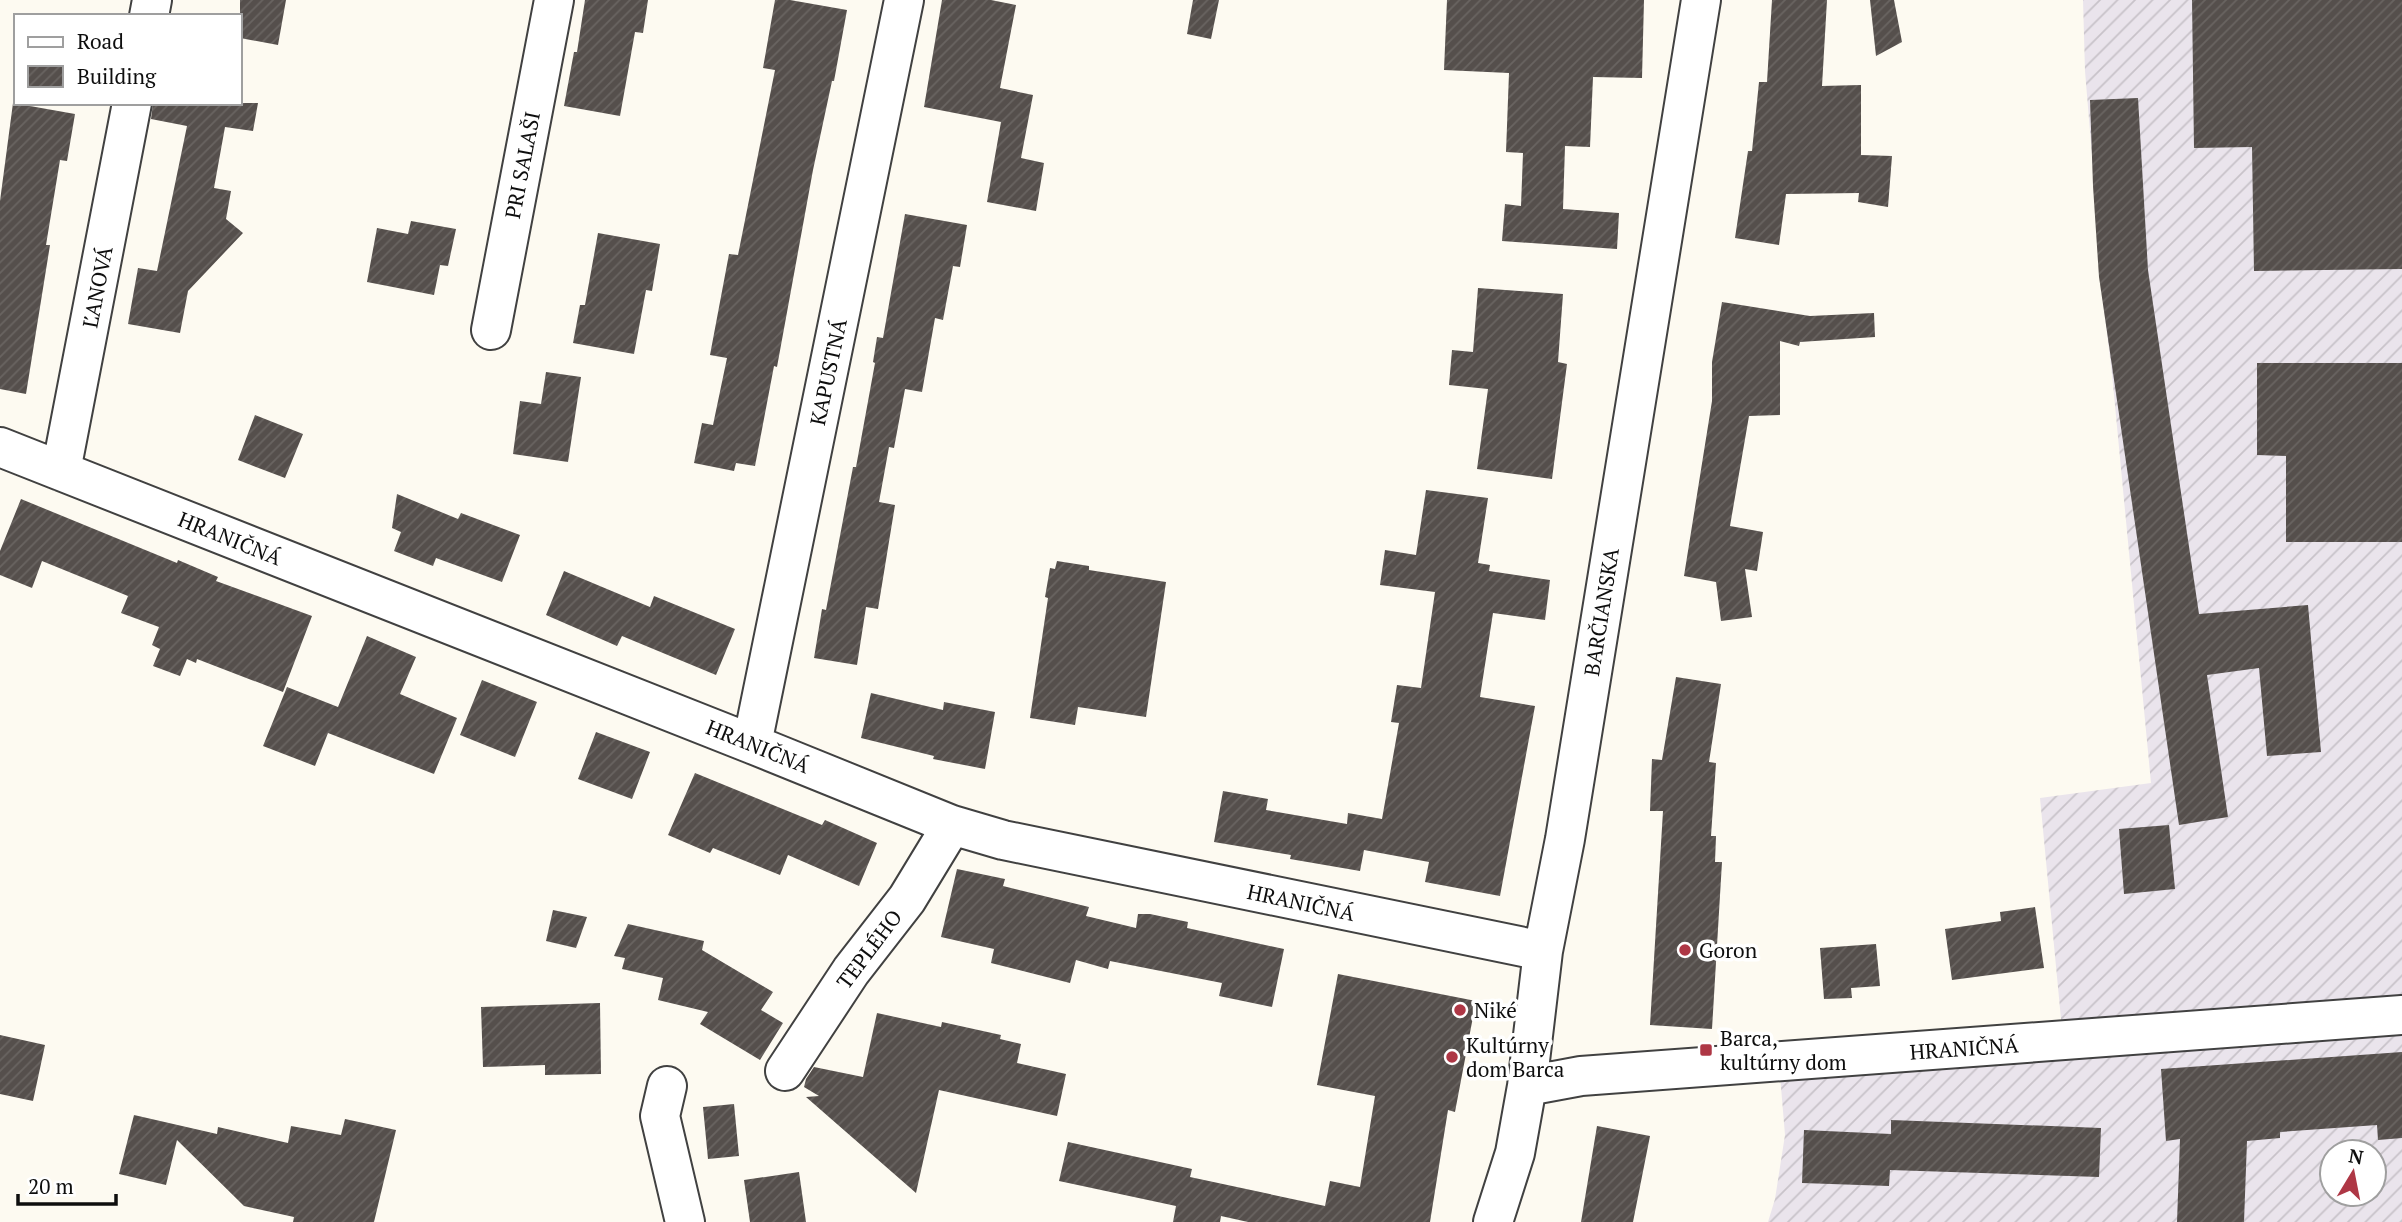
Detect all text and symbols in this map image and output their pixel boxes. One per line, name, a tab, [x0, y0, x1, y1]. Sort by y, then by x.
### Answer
legend	[14, 14, 242, 105]
text: Road	[77, 27, 124, 55]
text: Building	[77, 62, 157, 90]
street label: PRI SALAŠI	[498, 109, 546, 221]
street label: ĽANOVÁ	[75, 243, 119, 330]
street label: KAPUSTNÁ	[803, 316, 853, 428]
street label: HRANIČNÁ	[174, 505, 286, 572]
street label: BARČIANSKA	[1577, 545, 1625, 678]
street label: HRANIČNÁ	[702, 713, 814, 780]
street label: HRANIČNÁ	[1245, 877, 1358, 927]
street label: TEPLÉHO	[830, 904, 908, 994]
place label: Goron	[1699, 936, 1758, 964]
marker: Goron	[1677, 942, 1693, 958]
place label: Niké	[1474, 996, 1517, 1024]
marker: Niké	[1452, 1002, 1468, 1018]
place label: Barca, kultúrny dom	[1720, 1024, 1847, 1076]
street label: HRANIČNÁ	[1909, 1030, 2020, 1066]
place label: Kultúrny dom Barca	[1466, 1031, 1565, 1083]
marker: Barca, kultúrny dom	[1698, 1042, 1714, 1058]
marker: Kultúrny dom Barca	[1444, 1049, 1460, 1065]
north arrow	[2318, 1138, 2388, 1208]
text: N	[2347, 1142, 2366, 1169]
scale bar	[18, 1162, 116, 1206]
text: 20 m	[28, 1172, 74, 1200]

